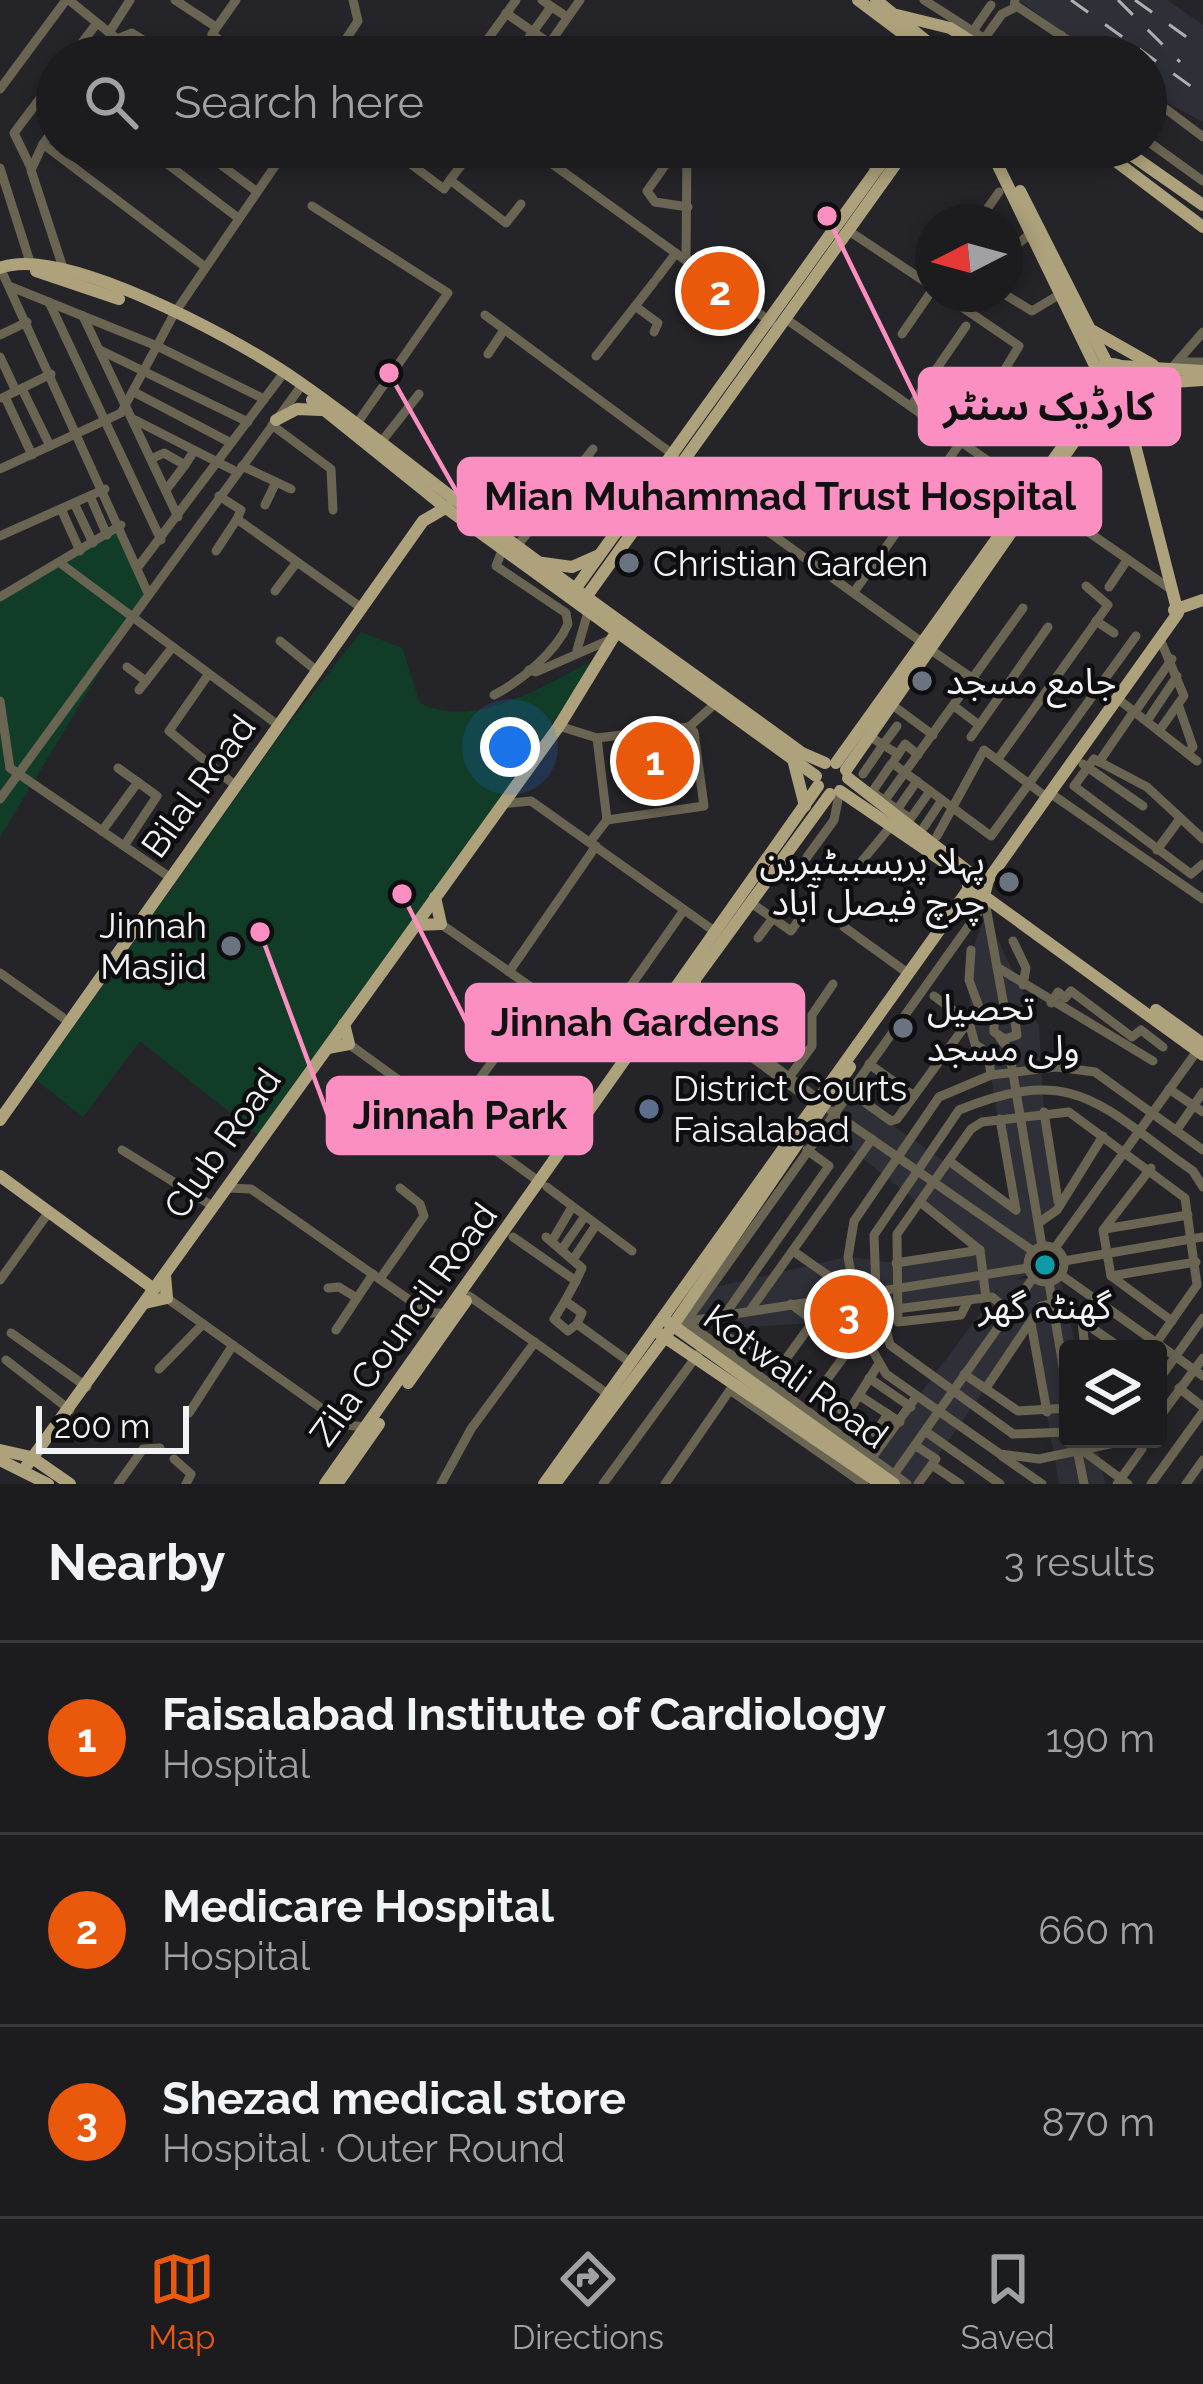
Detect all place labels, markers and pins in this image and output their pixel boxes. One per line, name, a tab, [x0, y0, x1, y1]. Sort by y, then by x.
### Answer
pin: 2	[681, 246, 759, 336]
callout: کارڈیک سنٹر	[920, 369, 1179, 444]
callout: Mian Muhammad Trust Hospital	[459, 459, 1100, 534]
place label: Christian Garden	[653, 542, 928, 584]
marker: Christian Garden	[616, 550, 642, 576]
place label: جامع مسجد	[946, 660, 1116, 708]
marker: جامع مسجد	[909, 668, 935, 694]
pin: 1	[616, 716, 694, 806]
place label: پہلا پریسبیٹیرین چرچ فیصل آباد	[760, 840, 985, 929]
marker: پہلا پریسبیٹیرین چرچ فیصل آباد	[996, 869, 1022, 895]
place label: Jinnah Masjid	[99, 904, 207, 987]
marker: Jinnah Masjid	[218, 933, 244, 959]
callout: Jinnah Gardens	[467, 985, 803, 1060]
place label: تحصیل ولی مسجد	[927, 986, 1080, 1069]
marker: تحصیل ولی مسجد	[890, 1015, 916, 1041]
place label: District Courts Faisalabad	[673, 1067, 907, 1150]
callout: Jinnah Park	[328, 1078, 591, 1153]
marker: District Courts Faisalabad	[636, 1096, 662, 1122]
marker: گھنٹہ گھر	[1032, 1252, 1058, 1278]
pin: 3	[810, 1269, 888, 1359]
place label: گھنٹہ گھر	[978, 1285, 1112, 1328]

